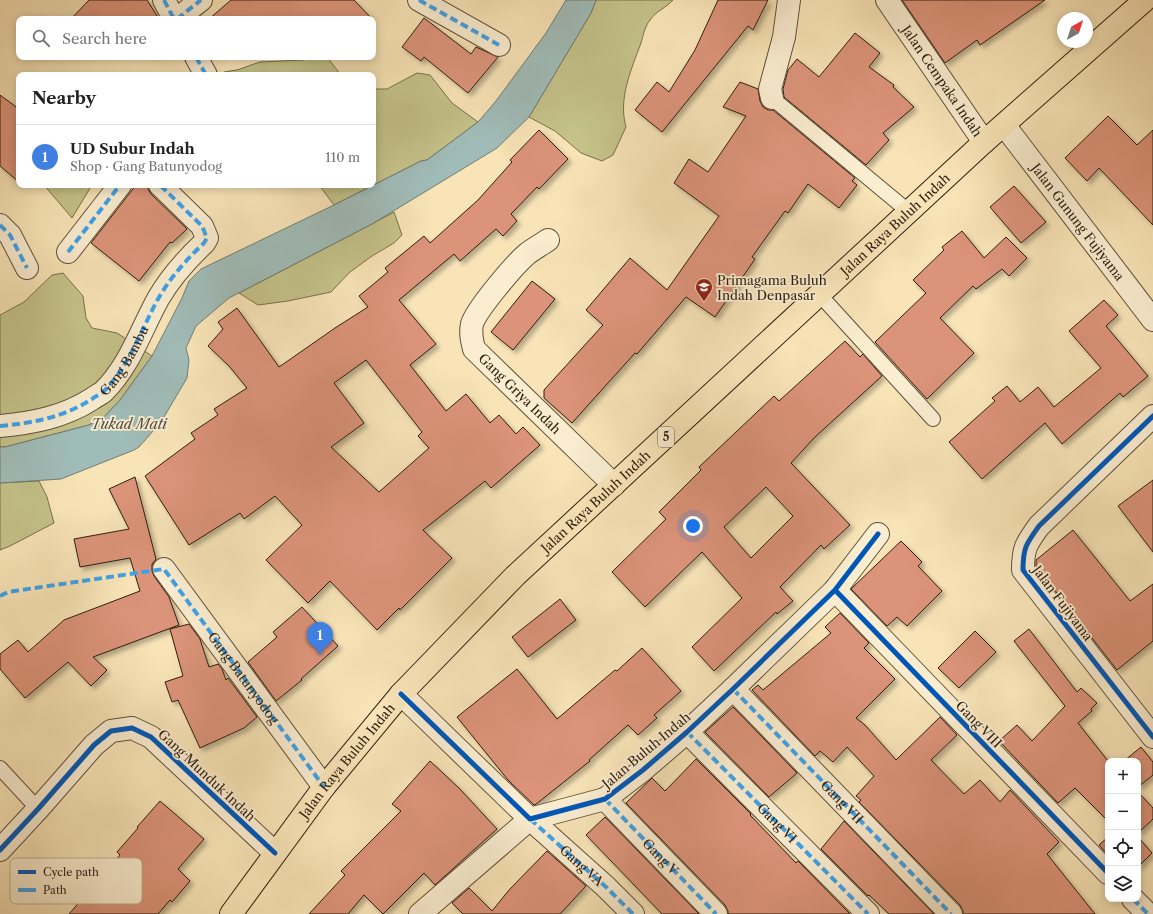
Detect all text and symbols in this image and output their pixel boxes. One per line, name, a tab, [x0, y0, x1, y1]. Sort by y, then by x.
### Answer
north arrow	[1057, 12, 1093, 48]
search box	[16, 16, 376, 60]
street label: Jalan Cempaka Indah	[898, 21, 986, 140]
icon: search	[30, 27, 52, 49]
text: Search here	[62, 29, 147, 48]
text: Nearby	[32, 88, 96, 108]
text: UD Subur Indah	[70, 139, 195, 158]
text: 1	[42, 149, 48, 165]
text: 110 m	[325, 149, 360, 165]
text: Shop · Gang Batunyodog	[70, 158, 222, 174]
street label: Jalan Gunung Fujiyama	[1027, 158, 1128, 284]
street label: Jalan Raya Buluh Indah	[836, 170, 953, 280]
place label: Primagama Buluh Indah Denpasar	[717, 272, 827, 303]
school or university icon: Primagama Buluh Indah Denpasar	[694, 277, 714, 302]
street label: Gang Bambu	[96, 323, 152, 399]
street label: Gang Griya Indah	[475, 350, 564, 437]
water label: Tukad Mati	[91, 415, 169, 433]
road number: 5	[658, 427, 674, 447]
street label: Jalan Raya Buluh Indah	[536, 447, 654, 557]
your location	[683, 516, 703, 536]
street label: Jalan Fujiyama	[1028, 561, 1097, 644]
pin: 1	[307, 622, 333, 655]
street label: Gang Batunyodog	[205, 629, 283, 727]
street label: Gang VIII	[953, 697, 1005, 751]
street label: Jalan Raya Buluh Indah	[294, 700, 398, 823]
street label: Jalan Buluh Indah	[597, 708, 693, 793]
street label: Gang Munduk Indah	[155, 726, 259, 824]
map controls	[1105, 758, 1141, 902]
button: +	[1105, 758, 1141, 794]
street label: Gang VII	[818, 777, 867, 827]
button: −	[1105, 794, 1141, 830]
street label: Gang VI	[754, 800, 800, 846]
button: locate	[1105, 830, 1141, 866]
street label: Gang V	[639, 835, 682, 879]
street label: Gang VA	[557, 842, 607, 889]
legend	[10, 858, 142, 904]
text: Cycle path	[43, 865, 99, 879]
button: layers	[1105, 866, 1141, 902]
text: Path	[43, 883, 67, 897]

